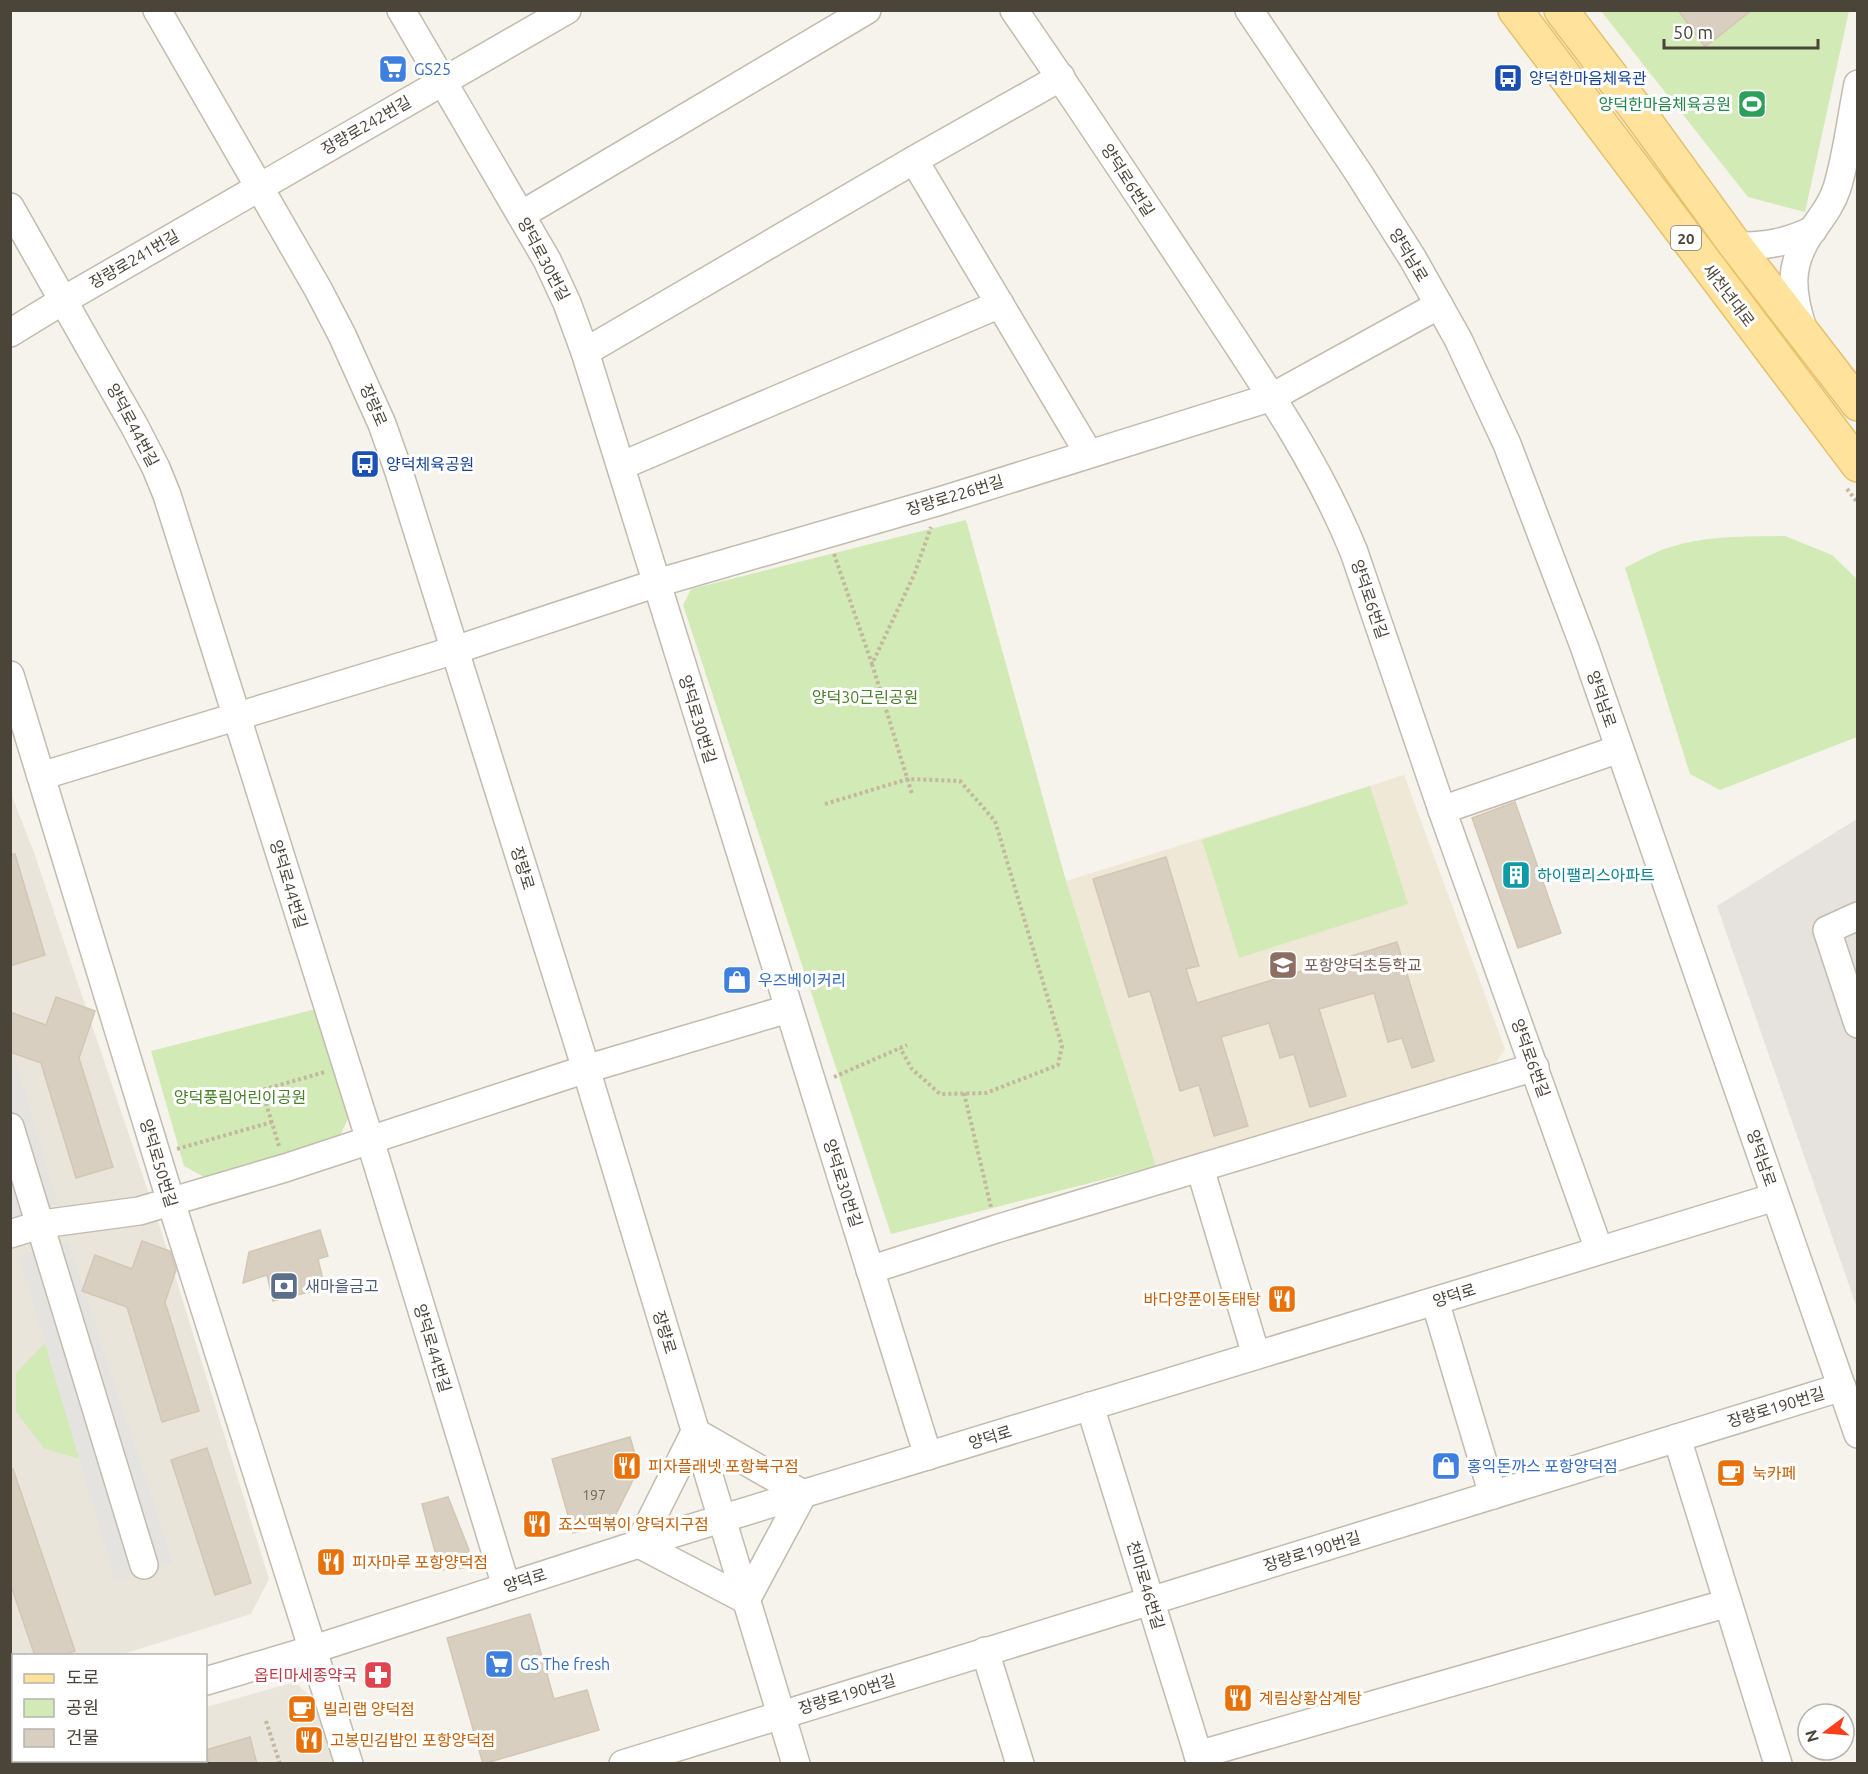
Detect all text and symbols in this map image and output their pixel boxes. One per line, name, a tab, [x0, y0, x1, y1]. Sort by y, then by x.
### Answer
scale bar	[1664, 12, 1818, 50]
text: 50 m	[1673, 22, 1713, 42]
supermarket icon: GS25	[377, 53, 409, 85]
place label: GS25	[414, 60, 451, 78]
bus stop icon: 양덕한마음체육관	[1492, 62, 1524, 94]
place label: 양덕한마음체육관	[1529, 69, 1647, 87]
sports icon: 양덕한마음체육공원	[1736, 88, 1768, 120]
street label: 장량로242번길	[318, 92, 414, 158]
place label: 양덕한마음체육공원	[1599, 95, 1731, 113]
street label: 양덕로6번길	[1098, 140, 1158, 220]
street label: 양덕로30번길	[515, 214, 573, 304]
street label: 양덕남로	[1386, 225, 1432, 285]
street label: 장량로241번길	[86, 226, 182, 292]
road number: 20	[1671, 226, 1701, 250]
street label: 새천년대로	[1700, 260, 1759, 330]
street label: 양덕로44번길	[104, 380, 162, 470]
street label: 장량로	[357, 381, 391, 429]
bus stop icon: 양덕체육공원	[349, 448, 381, 480]
place label: 양덕체육공원	[386, 455, 474, 473]
street label: 장량로226번길	[904, 472, 1006, 518]
street label: 양덕로6번길	[1348, 557, 1392, 641]
street label: 양덕남로	[1584, 668, 1620, 730]
street label: 양덕로30번길	[676, 673, 720, 765]
park label: 양덕30근린공원	[812, 688, 918, 706]
street label: 양덕로44번길	[267, 838, 311, 930]
street label: 장량로	[508, 844, 538, 892]
building icon: 하이팰리스아파트	[1500, 859, 1532, 891]
place label: 하이팰리스아파트	[1537, 866, 1655, 884]
school or university icon: 포항양덕초등학교	[1267, 949, 1299, 981]
place label: 포항양덕초등학교	[1304, 956, 1422, 974]
shop icon: 우즈베이커리	[721, 964, 753, 996]
place label: 우즈베이커리	[758, 971, 846, 989]
street label: 양덕로6번길	[1508, 1016, 1554, 1100]
park label: 양덕풍림어린이공원	[174, 1088, 306, 1106]
street label: 양덕로50번길	[137, 1117, 181, 1209]
street label: 양덕남로	[1744, 1127, 1780, 1189]
street label: 양덕로30번길	[820, 1137, 866, 1229]
bank icon: 새마을금고	[268, 1270, 300, 1302]
place label: 새마을금고	[305, 1277, 379, 1295]
street label: 양덕로	[1430, 1280, 1478, 1310]
restaurant icon: 바다양푼이동태탕	[1266, 1283, 1298, 1315]
place label: 바다양푼이동태탕	[1143, 1290, 1261, 1308]
street label: 양덕로44번길	[411, 1302, 455, 1394]
street label: 장량로	[650, 1308, 680, 1356]
street label: 장량로190번길	[1725, 1384, 1827, 1430]
street label: 양덕로	[966, 1422, 1014, 1452]
restaurant icon: 피자플래넷 포항북구점	[611, 1450, 643, 1482]
shop icon: 홍익돈까스 포항양덕점	[1430, 1450, 1462, 1482]
place label: 피자플래넷 포항북구점	[648, 1457, 799, 1475]
place label: 홍익돈까스 포항양덕점	[1467, 1457, 1618, 1475]
cafe icon: 눅카페	[1715, 1457, 1747, 1489]
place label: 눅카페	[1752, 1464, 1796, 1482]
house number: 197	[582, 1487, 606, 1503]
restaurant icon: 죠스떡볶이 양덕지구점	[521, 1508, 553, 1540]
place label: 죠스떡볶이 양덕지구점	[558, 1515, 709, 1533]
street label: 장량로190번길	[1261, 1528, 1363, 1574]
street label: 천마로46번길	[1124, 1539, 1168, 1631]
restaurant icon: 피자마루 포항양덕점	[315, 1546, 347, 1578]
place label: 피자마루 포항양덕점	[352, 1553, 488, 1571]
street label: 양덕로	[501, 1565, 549, 1595]
supermarket icon: GS The fresh	[483, 1648, 515, 1680]
legend	[12, 1654, 207, 1762]
place label: GS The fresh	[520, 1655, 610, 1673]
pharmacy icon: 옵티마세종약국	[362, 1659, 394, 1691]
place label: 옵티마세종약국	[254, 1666, 357, 1684]
text: 도로	[66, 1667, 99, 1687]
street label: 장량로190번길	[796, 1671, 898, 1717]
restaurant icon: 계림상황삼계탕	[1222, 1682, 1254, 1714]
place label: 계림상황삼계탕	[1259, 1689, 1362, 1707]
cafe icon: 빌리랩 양덕점	[286, 1693, 318, 1725]
text: 공원	[66, 1697, 99, 1717]
place label: 빌리랩 양덕점	[323, 1700, 415, 1718]
north arrow	[1796, 1702, 1856, 1762]
restaurant icon: 고봉민김밥인 포항양덕점	[293, 1724, 325, 1756]
text: 건물	[66, 1727, 99, 1747]
text: N	[1801, 1728, 1822, 1744]
place label: 고봉민김밥인 포항양덕점	[330, 1731, 496, 1749]

